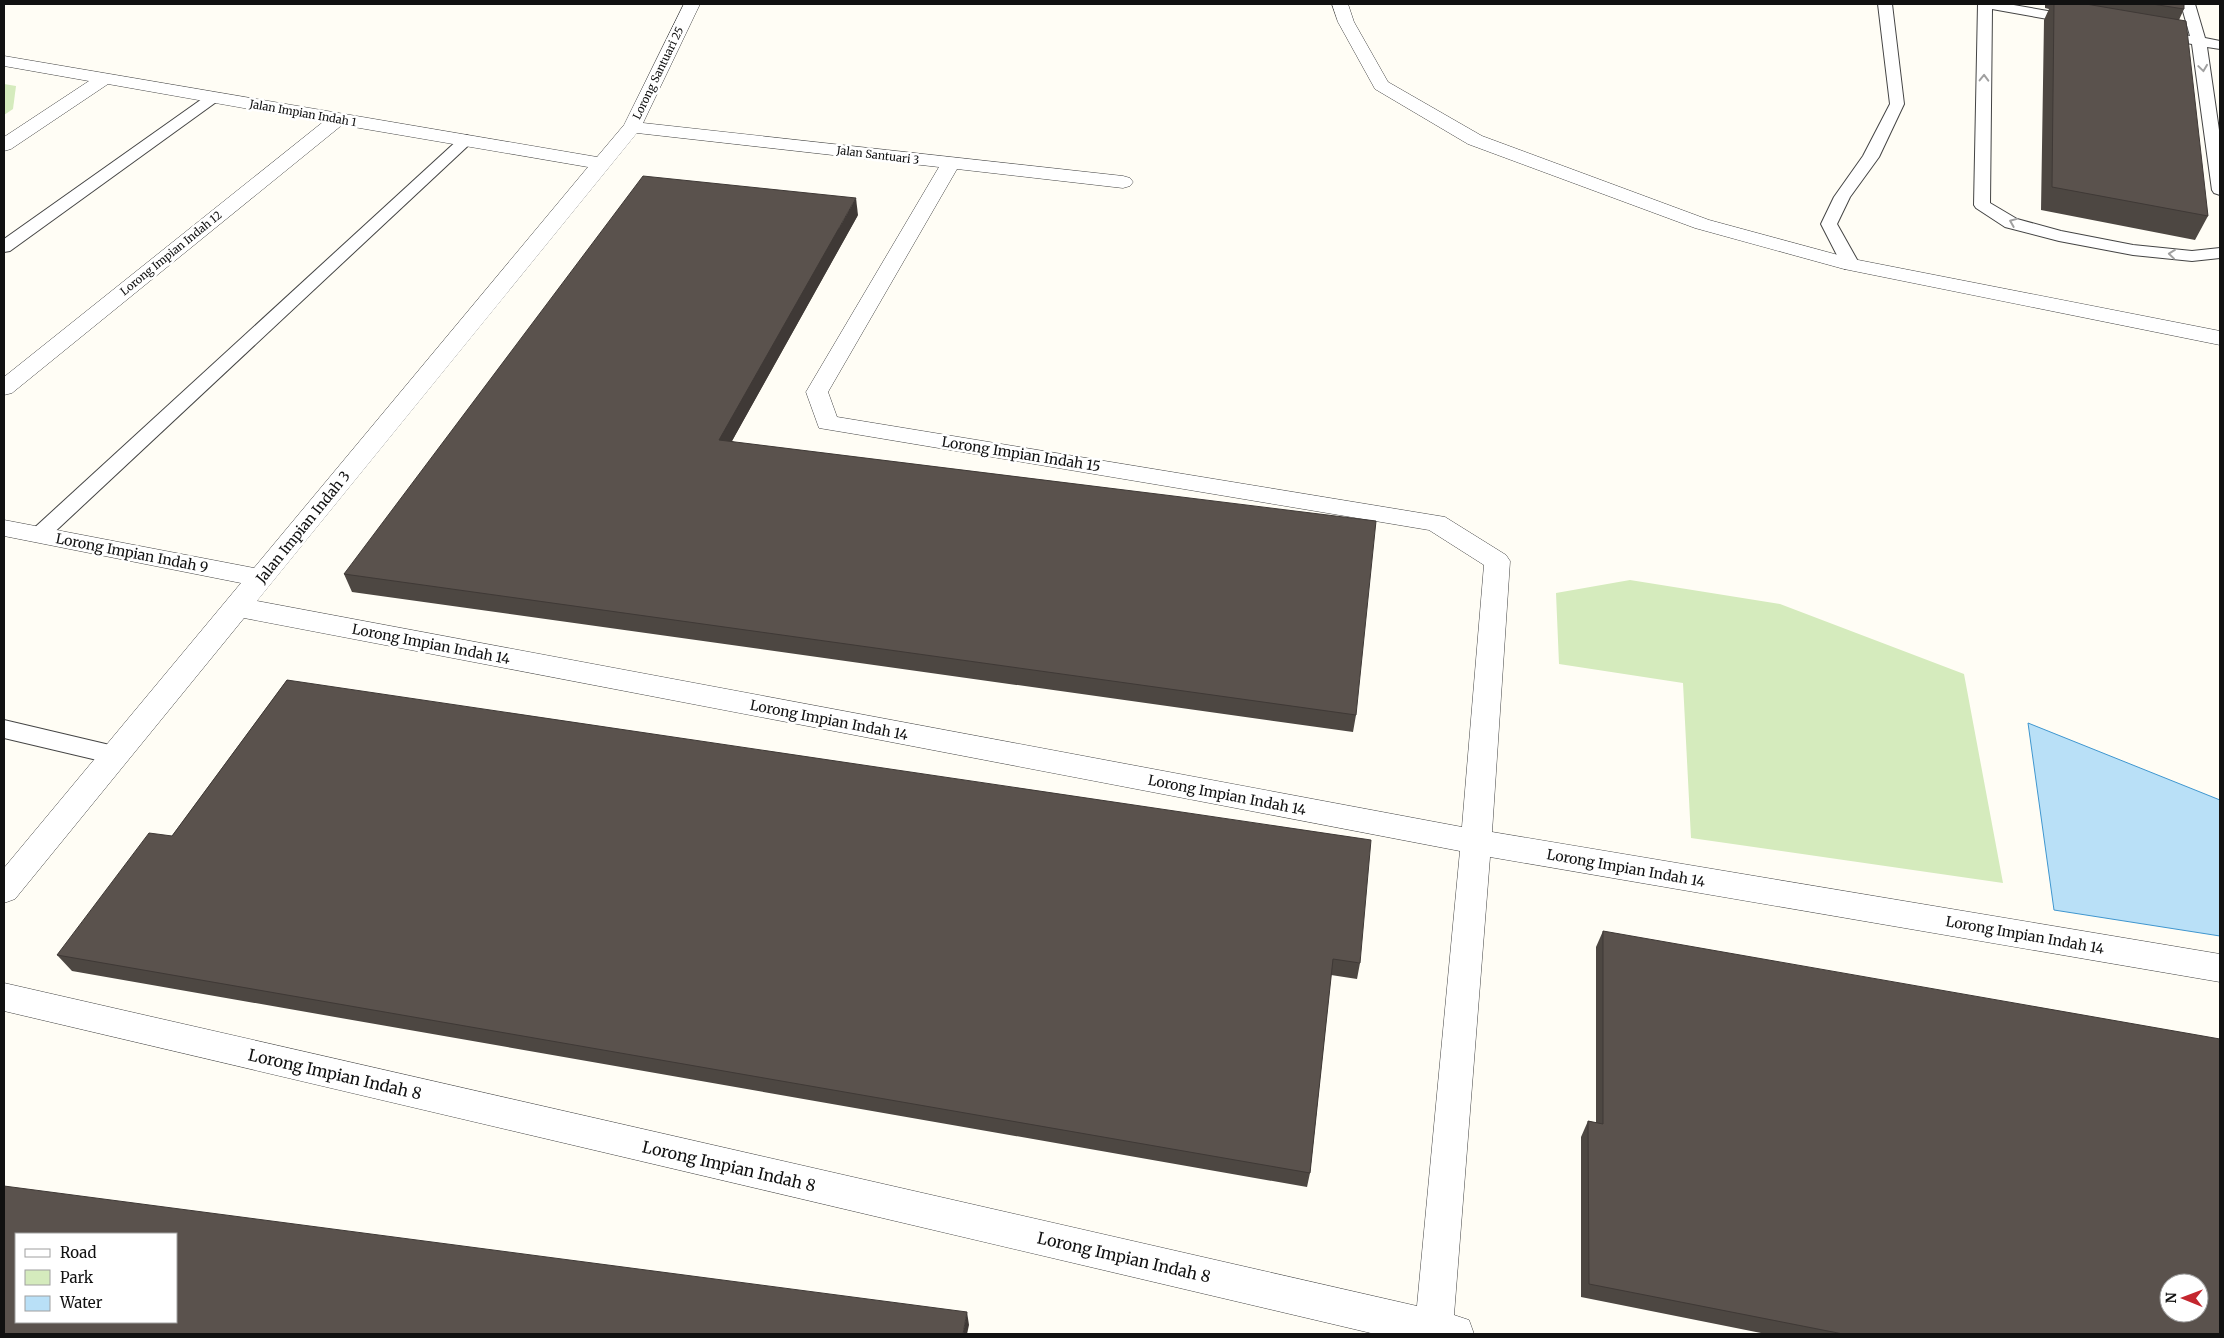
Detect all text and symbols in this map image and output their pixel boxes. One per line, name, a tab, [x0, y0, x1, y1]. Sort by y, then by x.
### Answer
street label: Lorong Santuari 25	[629, 24, 687, 122]
one-way arrow	[2197, 64, 2207, 73]
one-way arrow	[1979, 74, 1989, 82]
street label: Jalan Impian Indah 1	[247, 97, 358, 129]
street label: Jalan Santuari 3	[835, 143, 920, 167]
street label: Lorong Impian Indah 12	[117, 208, 225, 298]
one-way arrow	[2009, 218, 2018, 229]
one-way arrow	[2167, 249, 2175, 260]
street label: Lorong Impian Indah 15	[940, 433, 1102, 475]
street label: Jalan Impian Indah 3	[251, 467, 354, 588]
street label: Lorong Impian Indah 9	[54, 529, 210, 577]
street label: Lorong Impian Indah 14	[350, 620, 512, 668]
street label: Lorong Impian Indah 14	[748, 696, 910, 744]
street label: Lorong Impian Indah 14	[1146, 771, 1308, 819]
street label: Lorong Impian Indah 14	[1545, 845, 1707, 891]
street label: Lorong Impian Indah 14	[1944, 912, 2106, 958]
street label: Lorong Impian Indah 8	[246, 1044, 424, 1104]
street label: Lorong Impian Indah 8	[640, 1136, 818, 1196]
street label: Lorong Impian Indah 8	[1035, 1227, 1213, 1287]
legend	[15, 1233, 178, 1323]
text: Road	[60, 1243, 96, 1262]
text: Park	[60, 1268, 94, 1287]
north arrow	[2159, 1273, 2209, 1323]
text: N	[2162, 1292, 2180, 1303]
text: Water	[59, 1293, 103, 1312]

